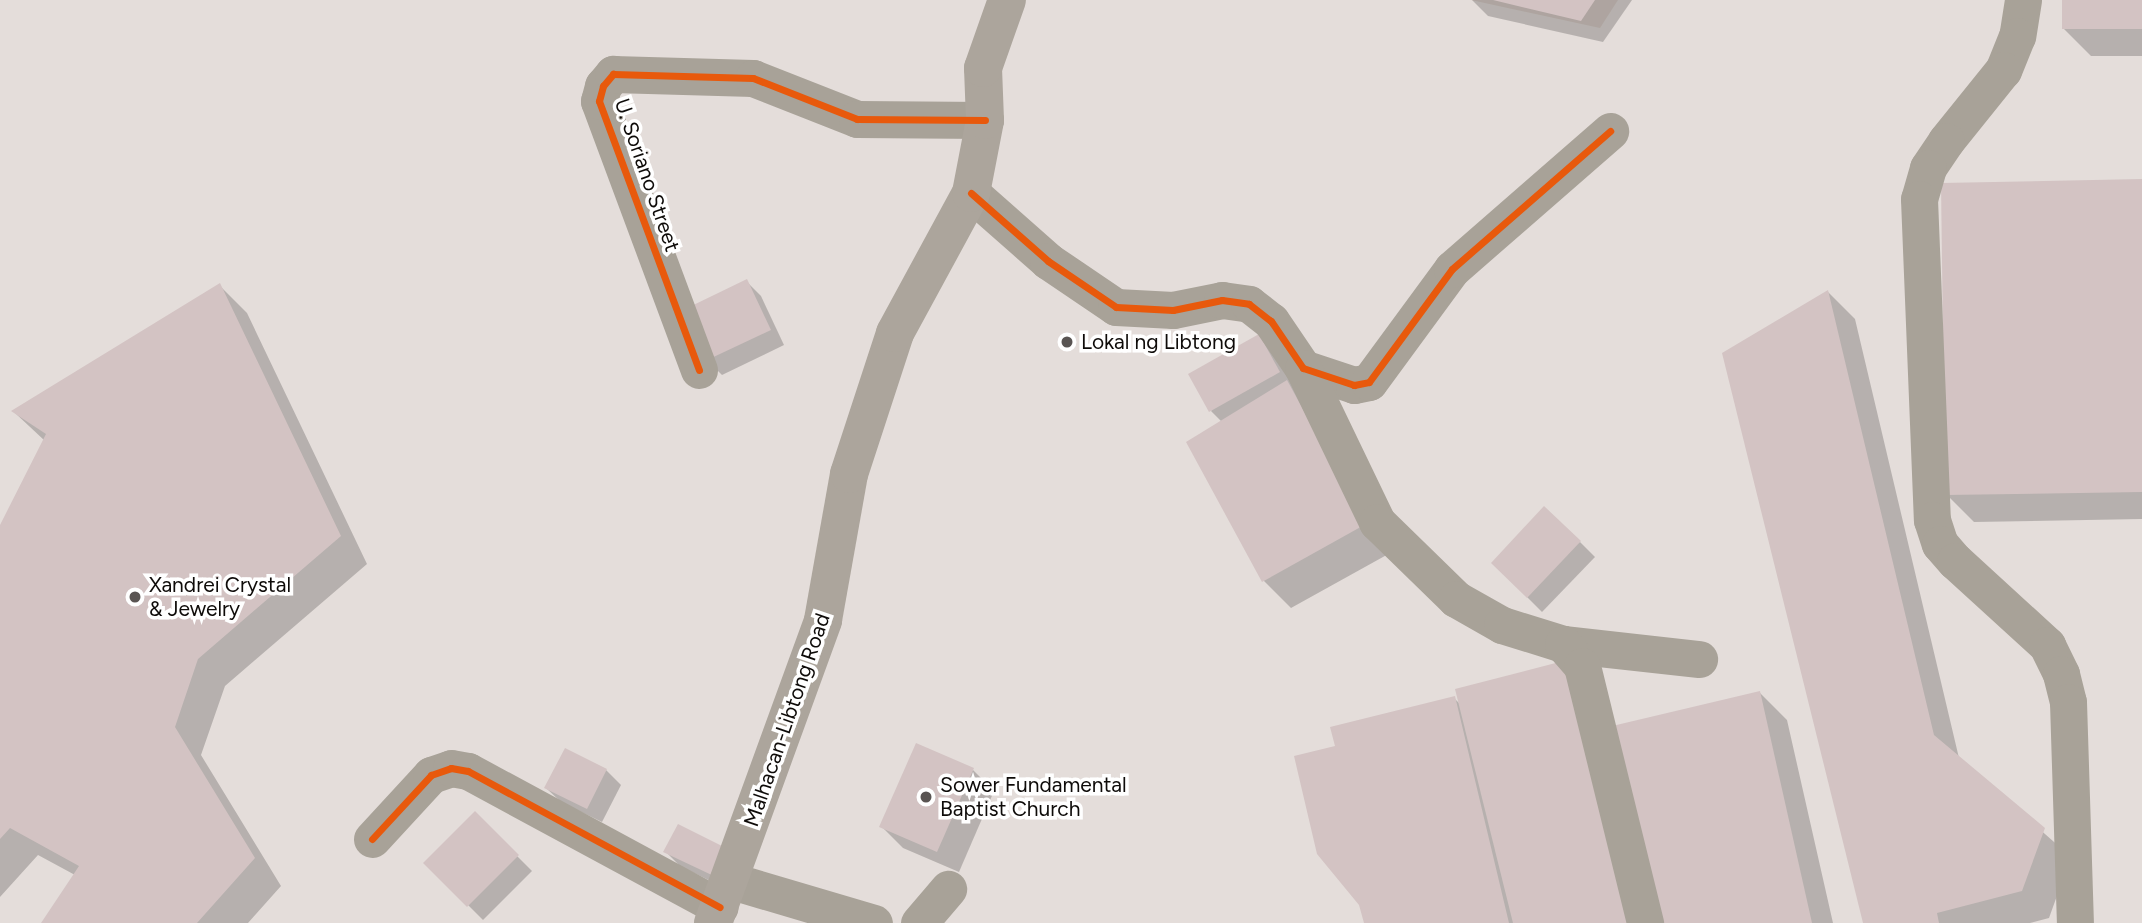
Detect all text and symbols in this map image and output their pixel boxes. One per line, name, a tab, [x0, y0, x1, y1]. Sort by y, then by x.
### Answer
street label: U. Soriano Street	[609, 95, 685, 255]
place label: Lokal ng Libtong	[1081, 329, 1236, 355]
marker: Lokal ng Libtong	[1059, 334, 1075, 350]
place label: Xandrei Crystal & Jewelry	[149, 572, 291, 622]
marker: Xandrei Crystal & Jewelry	[127, 589, 143, 605]
street label: Malhacan-Libtong Road	[739, 610, 835, 830]
place label: Sower Fundamental Baptist Church	[940, 772, 1127, 822]
marker: Sower Fundamental Baptist Church	[918, 789, 934, 805]

